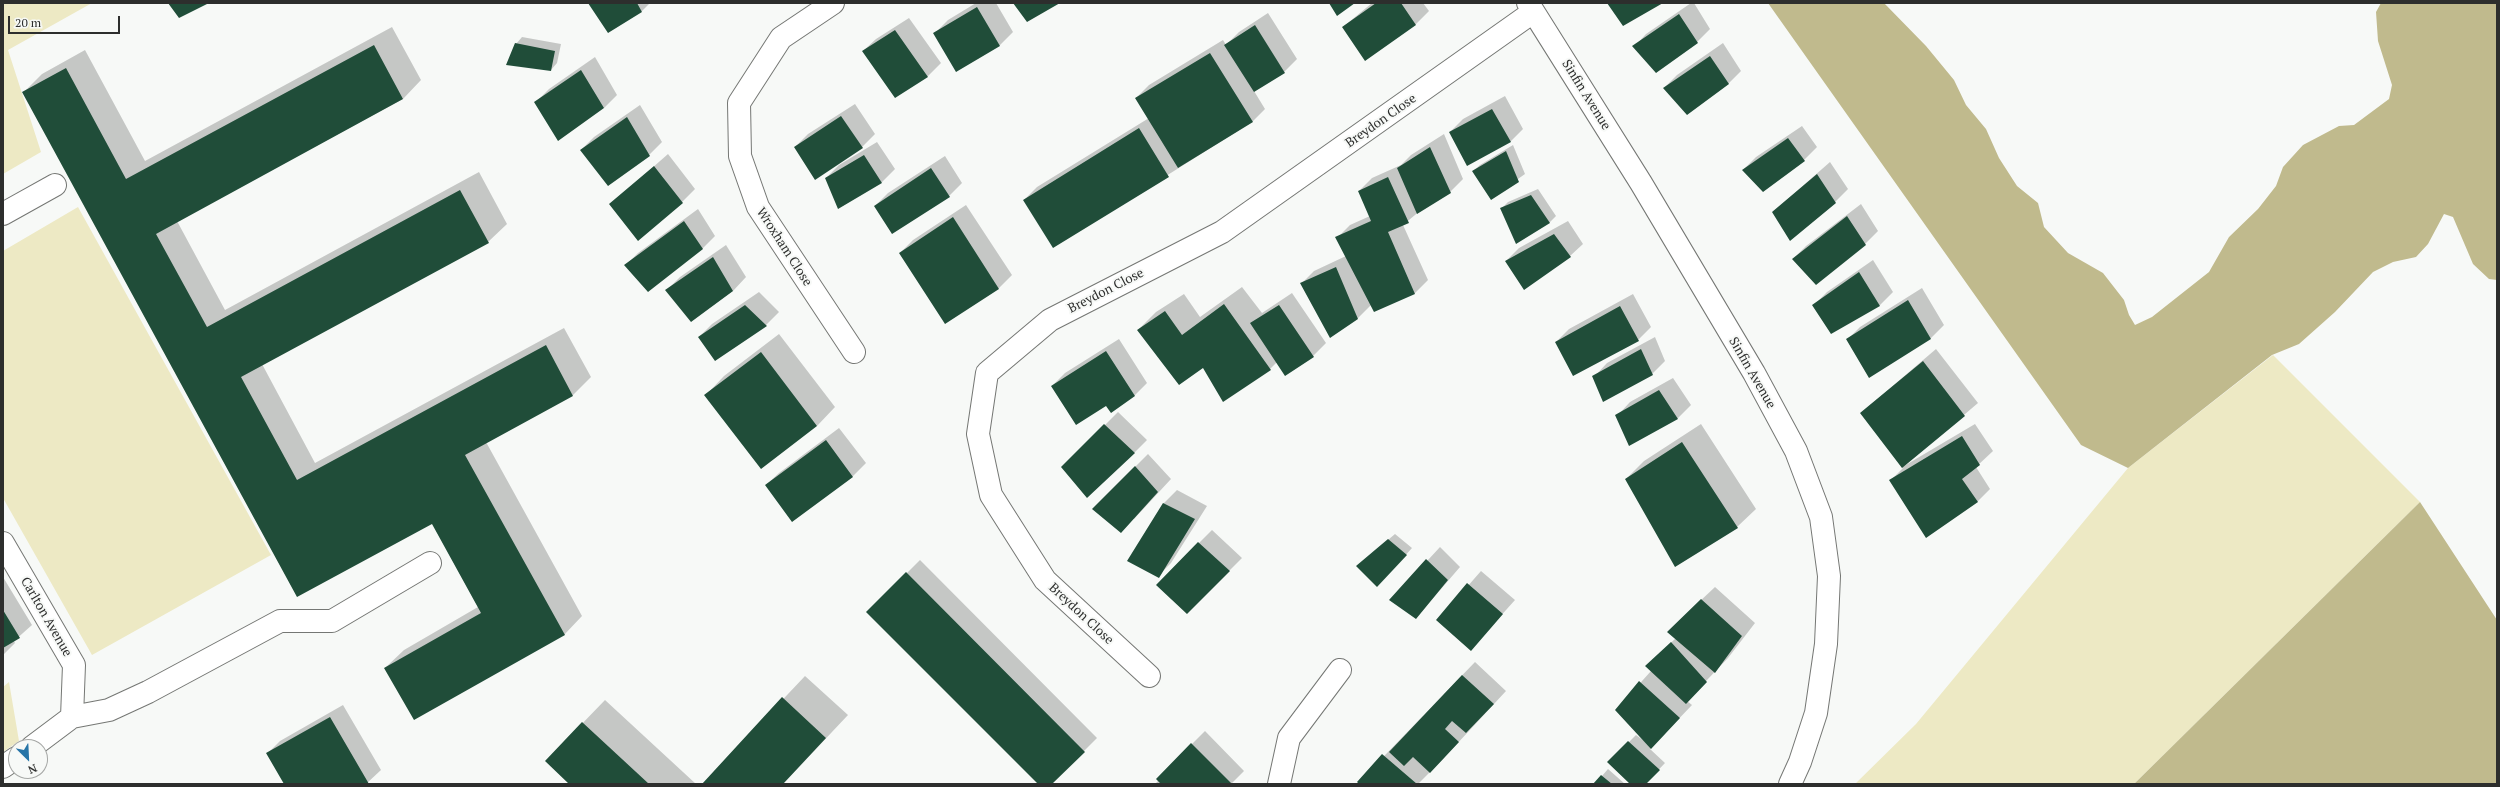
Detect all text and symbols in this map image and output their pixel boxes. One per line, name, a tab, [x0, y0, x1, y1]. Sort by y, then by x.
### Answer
scale bar	[10, 8, 122, 34]
text: 20 m	[15, 15, 41, 30]
street label: Sinfin Avenue	[1558, 57, 1614, 133]
street label: Breydon Close	[1343, 91, 1419, 151]
street label: Wroxham Close	[753, 205, 815, 289]
street label: Breydon Close	[1066, 265, 1146, 317]
street label: Sinfin Avenue	[1725, 335, 1779, 411]
street label: Carlton Avenue	[17, 574, 75, 660]
street label: Breydon Close	[1045, 580, 1117, 648]
north arrow	[8, 739, 48, 779]
text: N	[26, 761, 39, 777]

